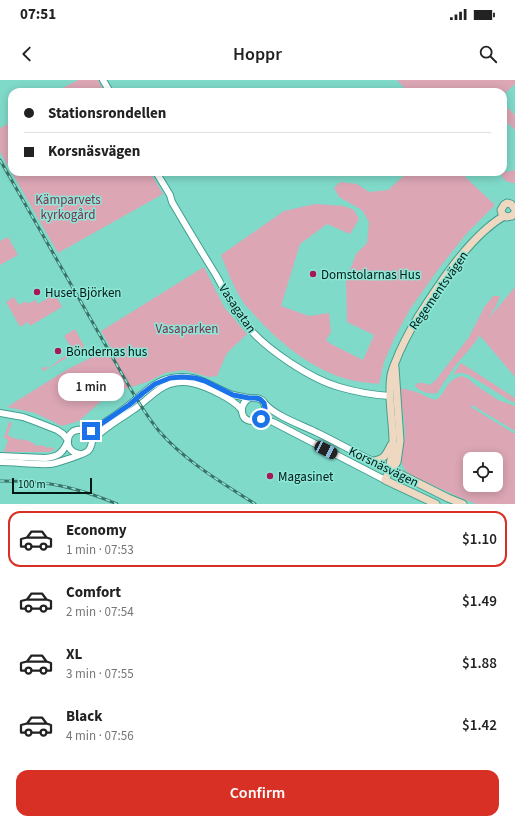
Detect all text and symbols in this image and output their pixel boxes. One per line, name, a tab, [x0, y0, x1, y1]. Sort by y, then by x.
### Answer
text: 07:51	[20, 4, 56, 25]
text: Hoppr	[233, 42, 282, 67]
icon: back	[16, 43, 38, 65]
icon: search	[477, 43, 499, 65]
text: Stationsrondellen	[48, 103, 166, 124]
text: Korsnäsvägen	[48, 141, 140, 162]
park label: Kämparvets kyrkogård	[35, 191, 101, 224]
street label: Regementsvägen	[405, 247, 473, 334]
place label: Domstolarnas Hus	[321, 266, 421, 284]
marker: Domstolarnas Hus	[308, 269, 318, 279]
street label: Vasagatan	[214, 281, 260, 337]
place label: Huset Björken	[45, 284, 121, 302]
marker: Huset Björken	[32, 287, 42, 297]
park label: Vasaparken	[156, 320, 218, 338]
place label: Böndernas hus	[66, 343, 148, 361]
marker: Böndernas hus	[53, 346, 63, 356]
callout: 1 min	[58, 373, 124, 401]
text: 1 min	[76, 378, 106, 396]
route start	[252, 410, 270, 428]
route end	[82, 422, 100, 440]
car	[313, 439, 339, 461]
street label: Korsnäsvägen	[346, 442, 422, 492]
map controls	[463, 452, 503, 492]
button: locate	[463, 452, 503, 492]
place label: Magasinet	[278, 468, 334, 486]
marker: Magasinet	[265, 471, 275, 481]
scale bar	[12, 476, 92, 495]
text: 100 m	[18, 477, 46, 492]
text: Economy	[66, 520, 127, 541]
icon: car	[18, 521, 54, 557]
text: $1.10	[462, 529, 497, 550]
text: 1 min · 07:53	[66, 541, 134, 559]
text: Comfort	[66, 582, 121, 603]
icon: car	[18, 583, 54, 619]
text: $1.49	[462, 591, 497, 612]
text: 2 min · 07:54	[66, 603, 134, 621]
text: XL	[66, 644, 82, 665]
icon: car	[18, 645, 54, 681]
text: $1.88	[462, 653, 497, 674]
text: 3 min · 07:55	[66, 665, 134, 683]
text: Black	[66, 706, 103, 727]
icon: car	[18, 707, 54, 743]
text: $1.42	[462, 715, 497, 736]
text: 4 min · 07:56	[66, 727, 134, 745]
button: Confirm	[16, 770, 499, 816]

